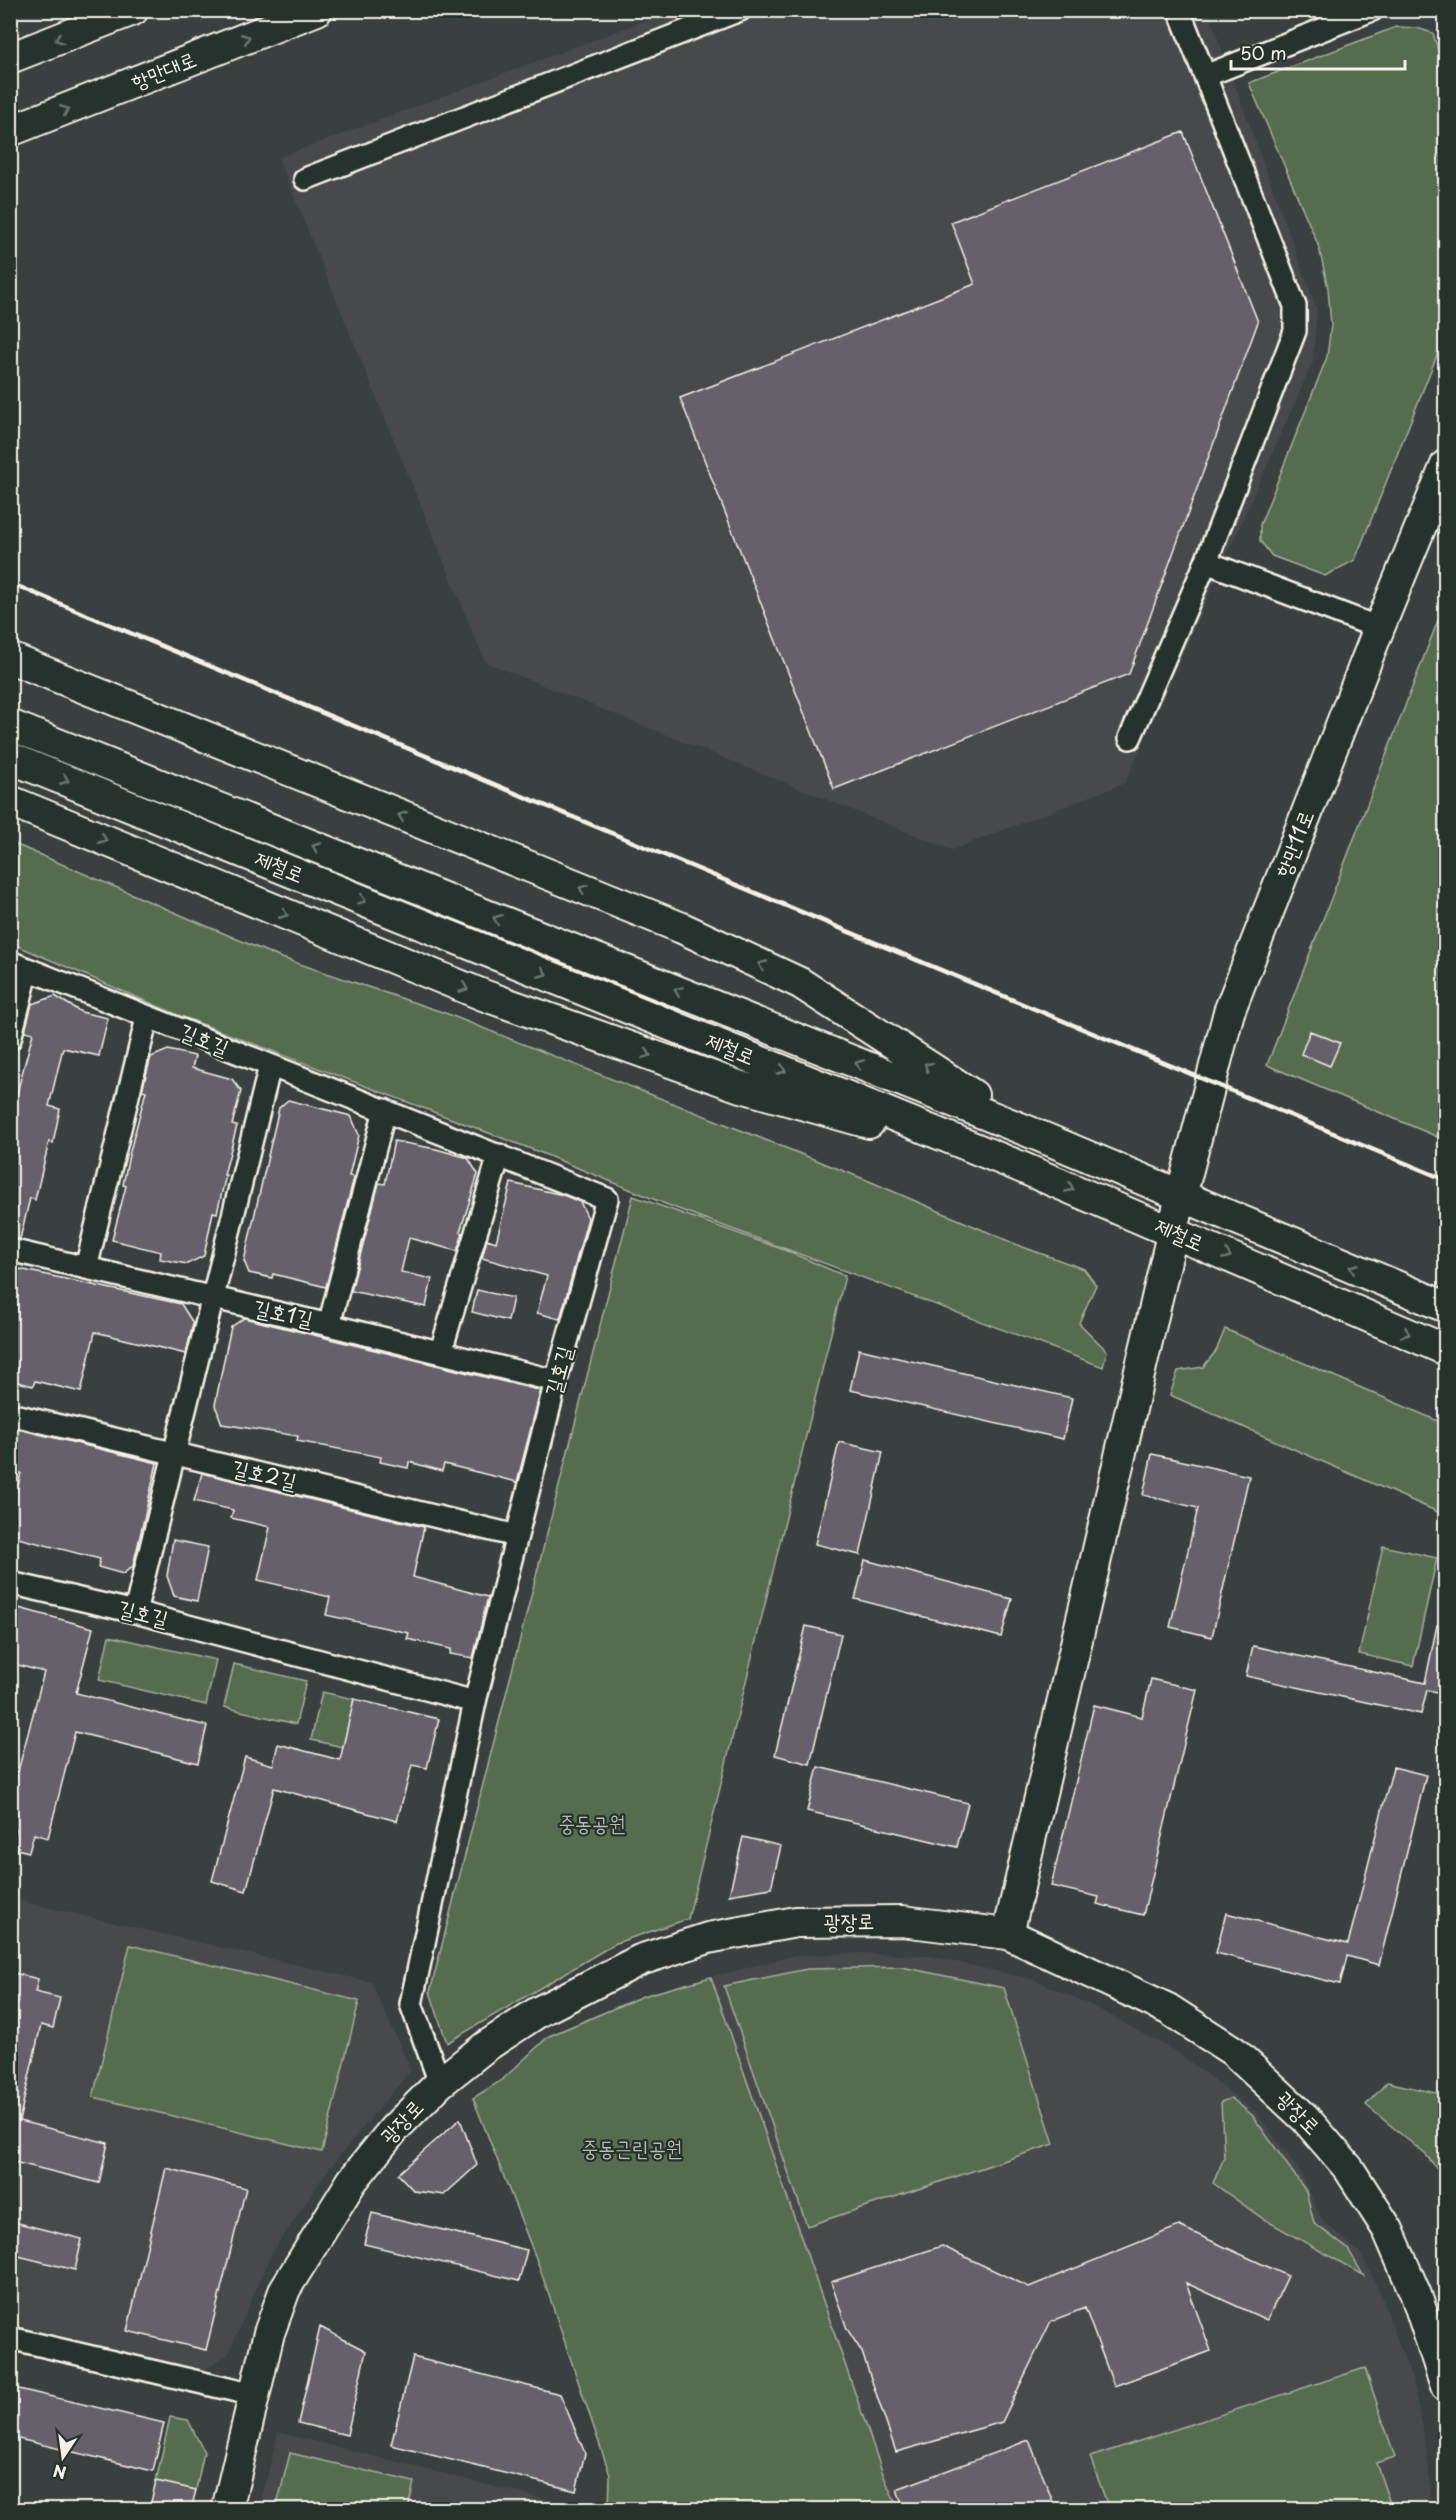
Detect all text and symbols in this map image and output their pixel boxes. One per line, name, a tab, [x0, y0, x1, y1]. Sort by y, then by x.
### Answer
one-way arrow	[54, 32, 65, 45]
one-way arrow	[240, 33, 251, 45]
scale bar	[1231, 33, 1405, 71]
text: 50 m	[1240, 39, 1287, 66]
street label: 항만대로	[126, 42, 201, 97]
one-way arrow	[59, 105, 70, 117]
one-way arrow	[58, 773, 69, 785]
street label: 항만11로	[1266, 805, 1321, 881]
one-way arrow	[397, 811, 408, 823]
one-way arrow	[97, 832, 108, 844]
street label: 제철로	[250, 841, 309, 889]
one-way arrow	[311, 842, 322, 854]
one-way arrow	[578, 884, 589, 896]
one-way arrow	[356, 893, 367, 905]
one-way arrow	[277, 907, 288, 919]
one-way arrow	[492, 914, 503, 926]
one-way arrow	[757, 961, 768, 973]
one-way arrow	[537, 966, 548, 978]
one-way arrow	[458, 981, 469, 993]
one-way arrow	[673, 986, 684, 998]
street label: 길호길	[175, 1014, 234, 1063]
street label: 제철로	[701, 1023, 760, 1071]
one-way arrow	[642, 1047, 652, 1060]
one-way arrow	[854, 1059, 865, 1071]
one-way arrow	[924, 1062, 935, 1073]
one-way arrow	[776, 1063, 787, 1075]
one-way arrow	[1064, 1181, 1075, 1193]
street label: 제철로	[1150, 1208, 1209, 1258]
one-way arrow	[1220, 1248, 1231, 1260]
one-way arrow	[1348, 1263, 1359, 1275]
street label: 길호1길	[251, 1290, 316, 1334]
one-way arrow	[1399, 1326, 1410, 1338]
street label: 길호길	[535, 1342, 579, 1399]
street label: 길호2길	[229, 1450, 300, 1496]
street label: 길호길	[115, 1590, 172, 1634]
park label: 중동공원	[558, 1806, 626, 1838]
street label: 광장로	[823, 1904, 875, 1936]
street label: 광장로	[1270, 2082, 1329, 2141]
street label: 광장로	[372, 2091, 430, 2150]
park label: 중동근린공원	[581, 2131, 683, 2163]
north arrow	[33, 2427, 93, 2487]
text: N	[51, 2459, 68, 2486]

